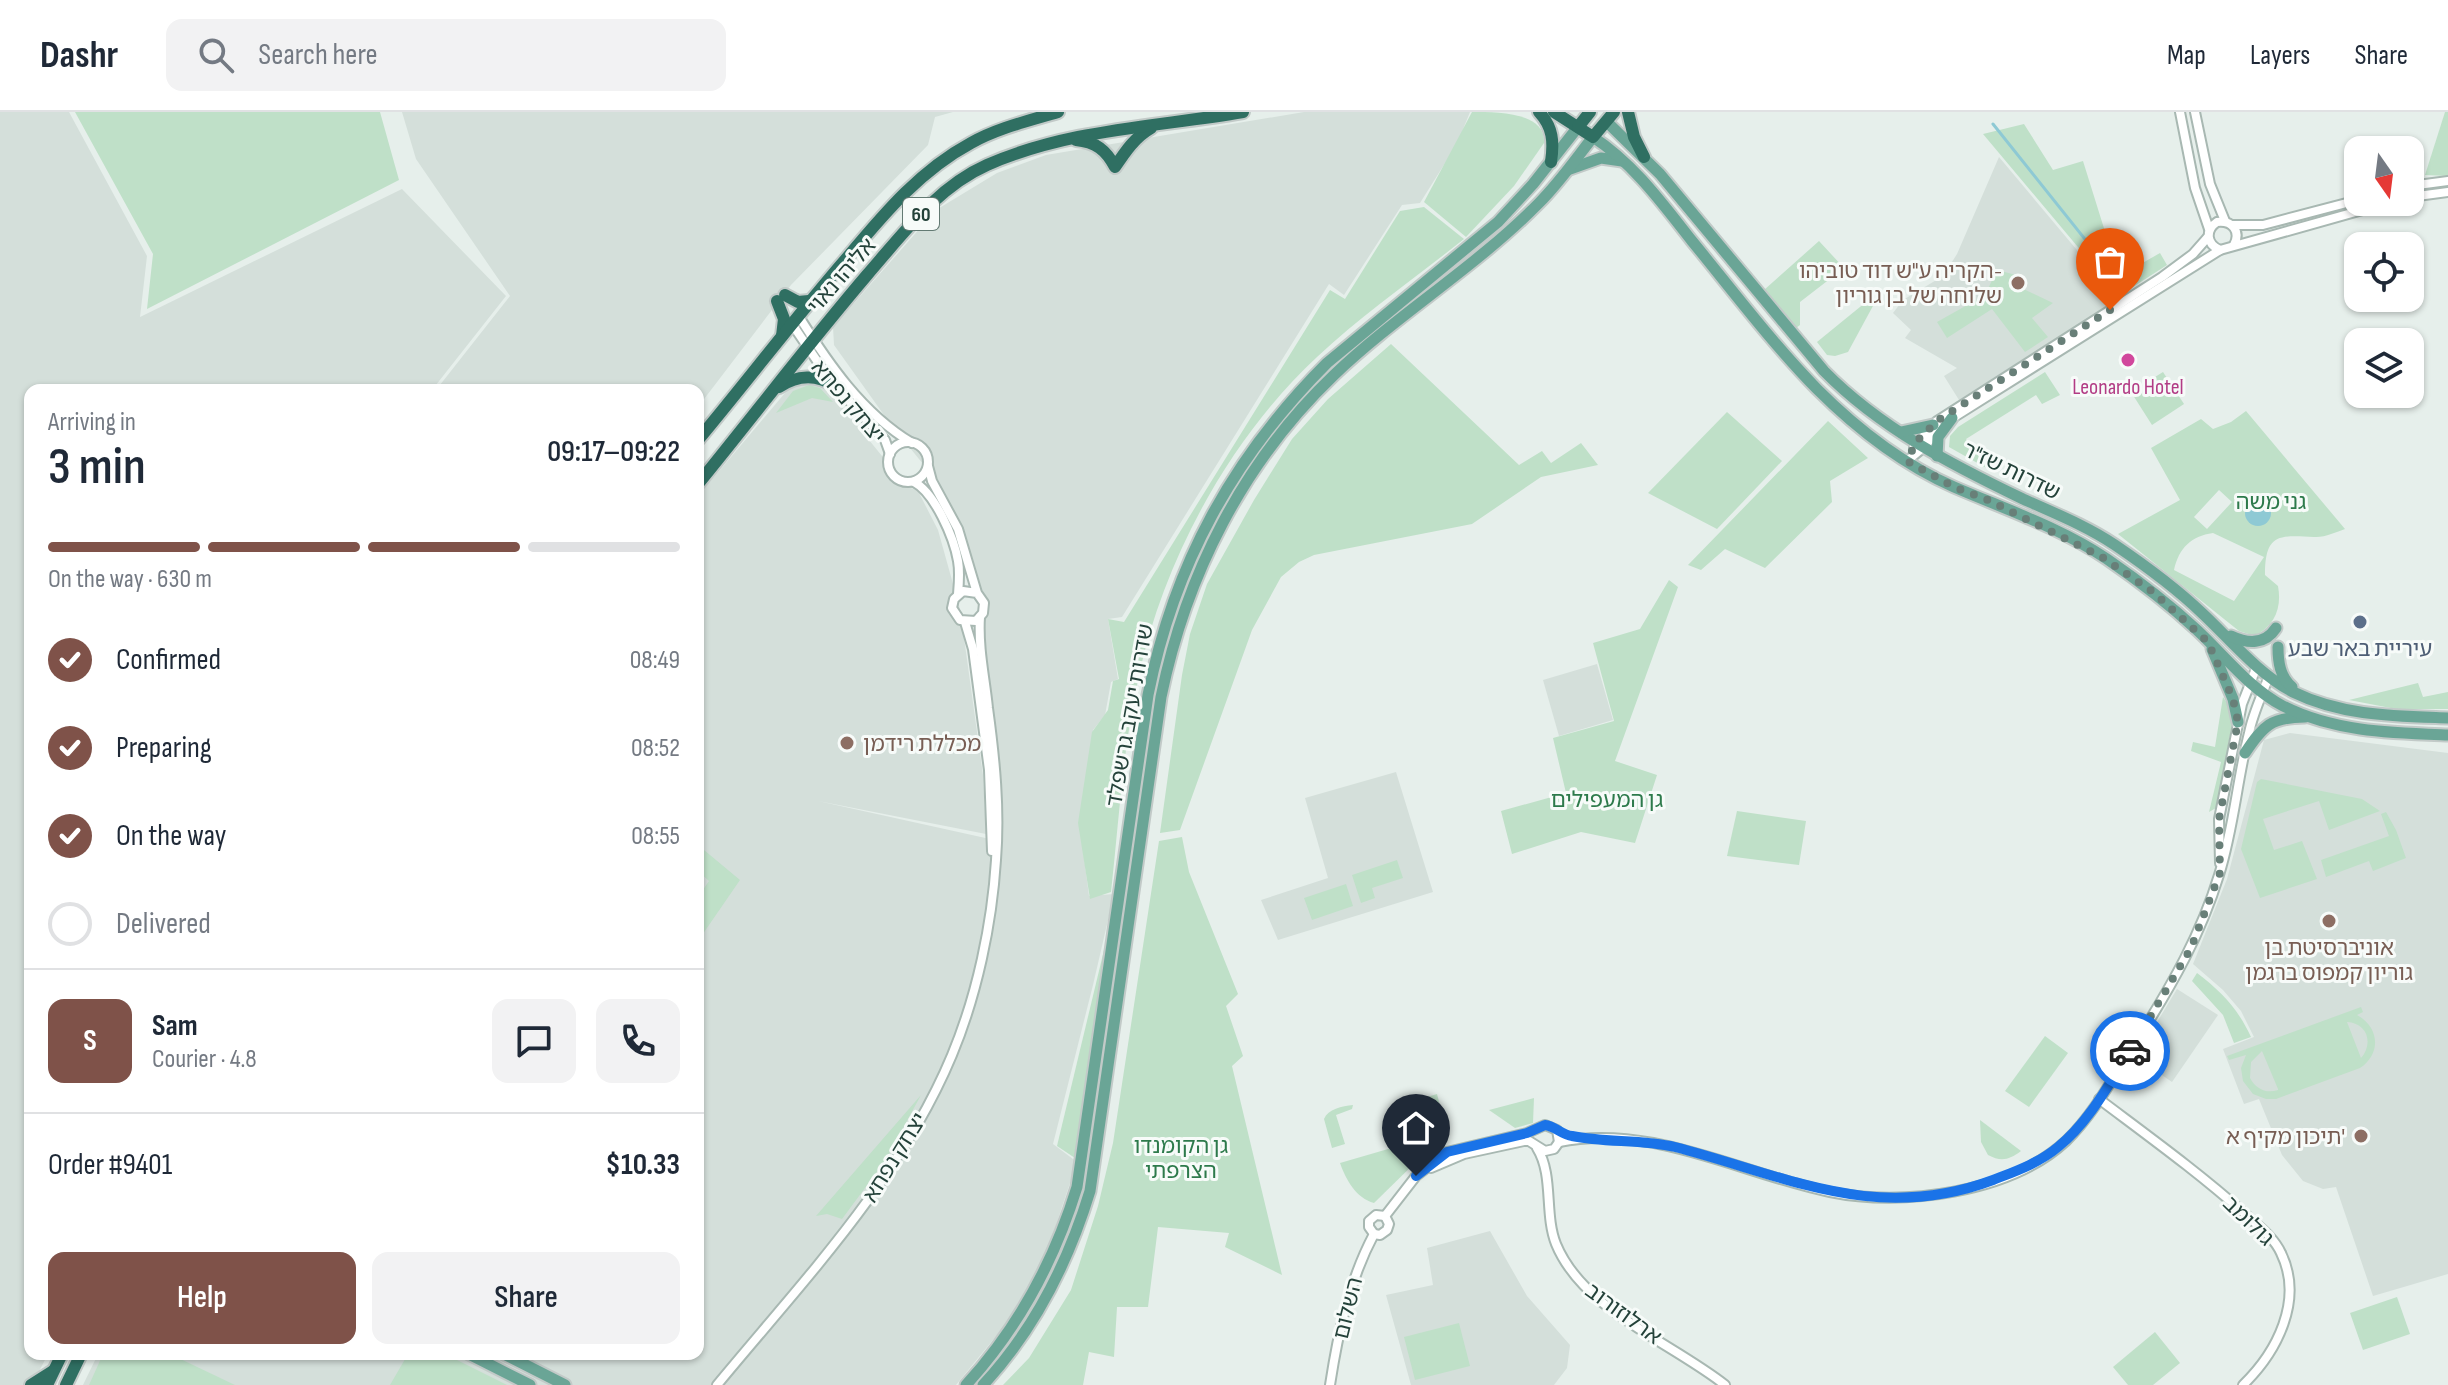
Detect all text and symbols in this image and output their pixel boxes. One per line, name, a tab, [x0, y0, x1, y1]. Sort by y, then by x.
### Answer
search box	[166, 19, 726, 91]
text: Dashr	[40, 33, 118, 78]
icon: search	[194, 33, 238, 77]
text: Search here	[258, 37, 378, 73]
text: Map	[2167, 39, 2206, 72]
text: Layers	[2250, 39, 2310, 72]
text: Share	[2354, 39, 2408, 72]
north arrow	[2344, 136, 2424, 216]
map controls	[2344, 136, 2424, 408]
road number: 60	[903, 198, 939, 230]
pin	[2076, 228, 2144, 310]
button: locate	[2344, 232, 2424, 312]
street label: אליהו נאוי	[802, 233, 882, 319]
icon: bag	[2088, 240, 2132, 284]
place label: הקריה ע"ש דוד טוביהו- שלוחה של בן גוריון	[1799, 258, 2002, 310]
marker: הקריה ע"ש דוד טוביהו- שלוחה של בן גוריון	[2009, 274, 2027, 292]
button: layers	[2344, 328, 2424, 408]
marker: Leonardo Hotel	[2119, 351, 2137, 369]
street label: יצחק נפחא	[805, 355, 891, 449]
place label: Leonardo Hotel	[2072, 374, 2184, 401]
text: Arriving in	[48, 407, 136, 438]
text: 09:17–09:22	[547, 434, 680, 470]
text: 3 min	[48, 436, 146, 499]
street label: שדרות שז"ר	[1958, 436, 2065, 507]
park label: גני משה	[2236, 489, 2306, 516]
text: On the way · 630 m	[48, 564, 212, 595]
marker: עיריית באר שבע	[2351, 613, 2369, 631]
street label: שדרות יעקב גרשפלד	[1101, 622, 1160, 809]
place label: עיריית באר שבע	[2288, 636, 2432, 663]
icon: check	[48, 638, 92, 682]
text: Confirmed	[116, 642, 221, 678]
text: 08:49	[630, 645, 680, 676]
icon: check	[48, 726, 92, 770]
text: Preparing	[116, 730, 212, 766]
place label: מכללת רידמן	[863, 731, 981, 758]
text: 08:52	[631, 733, 680, 764]
marker: מכללת רידמן	[838, 734, 856, 752]
park label: גן המעפילים	[1551, 787, 1663, 814]
icon: check	[48, 814, 92, 858]
text: On the way	[116, 818, 226, 854]
text: 08:55	[631, 821, 680, 852]
text: Delivered	[116, 906, 211, 942]
marker: אוניברסיטת בן גוריון קמפוס ברגמן	[2320, 912, 2338, 930]
place label: אוניברסיטת בן גוריון קמפוס ברגמן	[2245, 935, 2413, 987]
button: chat	[492, 999, 576, 1083]
button: phone	[596, 999, 680, 1083]
text: Sam	[152, 1008, 198, 1044]
courier	[2090, 1011, 2170, 1091]
text: S	[83, 1023, 97, 1059]
icon: car	[2108, 1029, 2152, 1073]
text: Courier · 4.8	[152, 1044, 257, 1075]
pin	[1382, 1094, 1450, 1176]
icon: home	[1394, 1106, 1438, 1150]
street label: יצחק נפחא	[857, 1108, 933, 1208]
place label: תיכון מקיף א'	[2226, 1124, 2345, 1151]
marker: תיכון מקיף א'	[2352, 1127, 2370, 1145]
park label: גן הקומנדו הצרפתי	[1134, 1133, 1228, 1185]
text: Order #9401	[48, 1147, 172, 1183]
text: $10.33	[606, 1147, 680, 1183]
street label: גולומב	[2217, 1191, 2279, 1252]
button: Help	[48, 1252, 356, 1344]
button: Share	[372, 1252, 680, 1344]
street label: השלום	[1328, 1275, 1369, 1342]
street label: ארלוזורוב	[1580, 1278, 1667, 1351]

